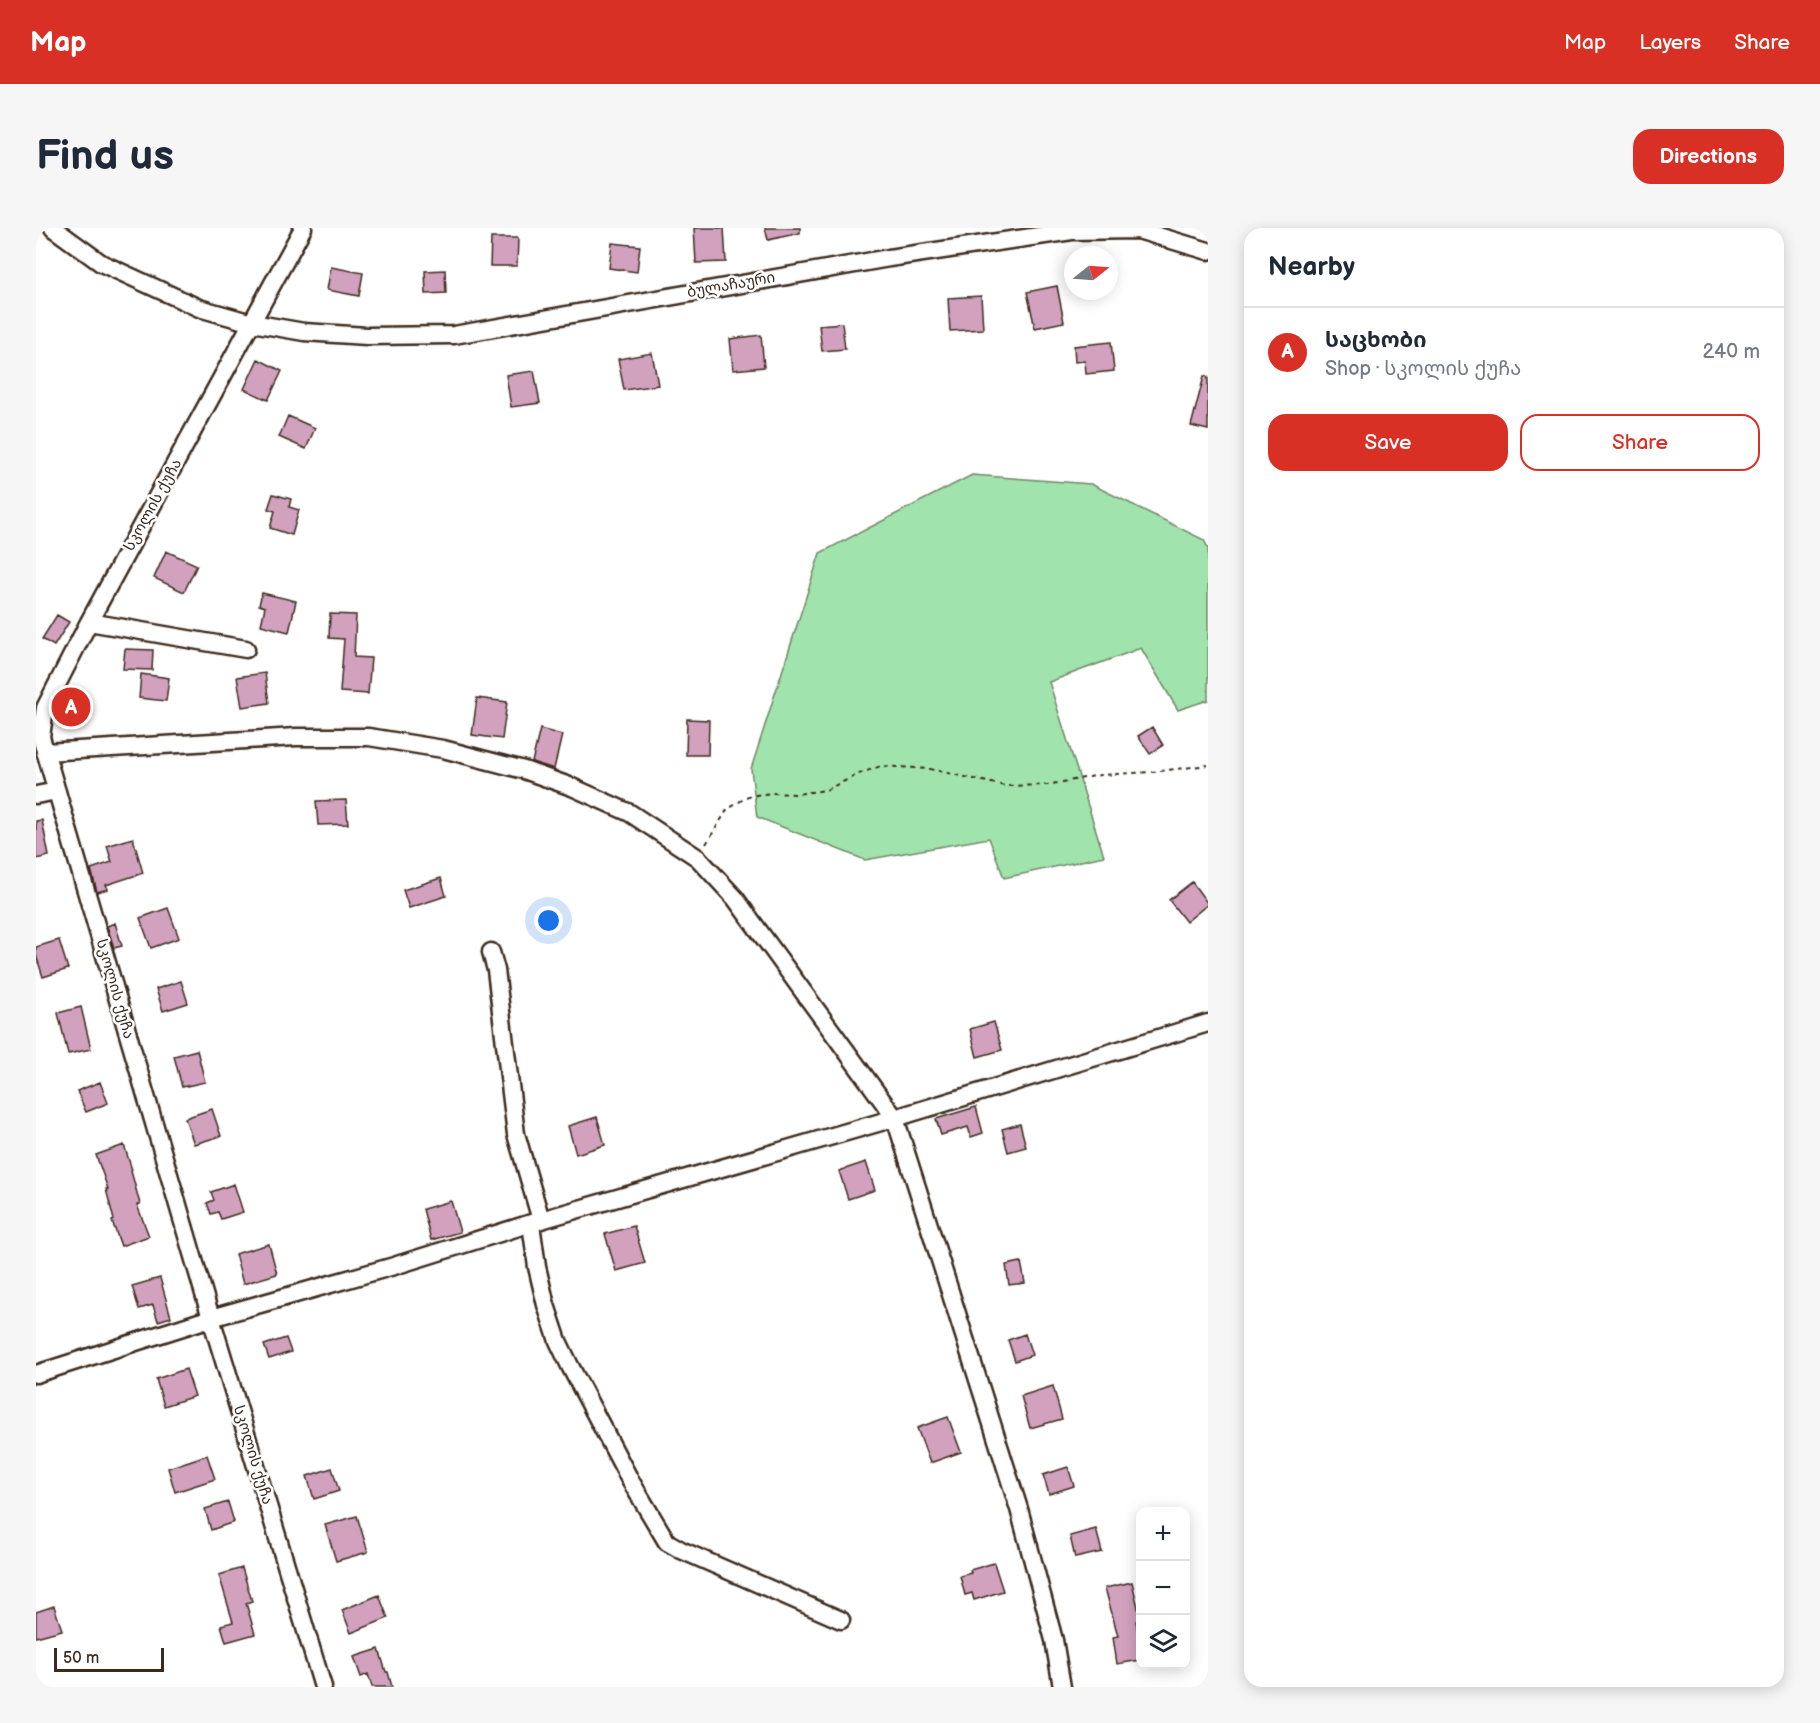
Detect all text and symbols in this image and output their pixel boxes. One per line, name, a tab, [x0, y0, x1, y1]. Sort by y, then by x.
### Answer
text: Map	[30, 26, 86, 59]
text: Map	[1564, 30, 1606, 55]
text: Layers	[1639, 30, 1701, 55]
text: Share	[1734, 30, 1790, 55]
button: Directions	[1633, 129, 1784, 184]
text: Find us	[36, 131, 174, 182]
north arrow	[1064, 246, 1118, 300]
text: Nearby	[1268, 252, 1355, 283]
street label: ბულაჩაური	[685, 268, 777, 302]
text: საცხობი	[1325, 327, 1427, 354]
text: A	[1281, 340, 1294, 364]
text: 240 m	[1703, 340, 1760, 364]
text: Shop · სკოლის ქუჩა	[1325, 357, 1521, 381]
button: Save	[1268, 414, 1508, 471]
button: Share	[1520, 414, 1760, 471]
street label: სკოლის ქუჩა	[120, 455, 186, 555]
pin: A	[51, 684, 90, 730]
your location	[534, 906, 563, 935]
street label: სკოლის ქუჩა	[92, 937, 138, 1041]
street label: სკოლის ქუჩა	[229, 1403, 277, 1507]
map controls	[1136, 1507, 1190, 1669]
button: +	[1136, 1507, 1190, 1561]
button: −	[1136, 1561, 1190, 1615]
button: layers	[1136, 1615, 1190, 1669]
scale bar	[54, 1645, 164, 1672]
text: 50 m	[63, 1649, 99, 1668]

